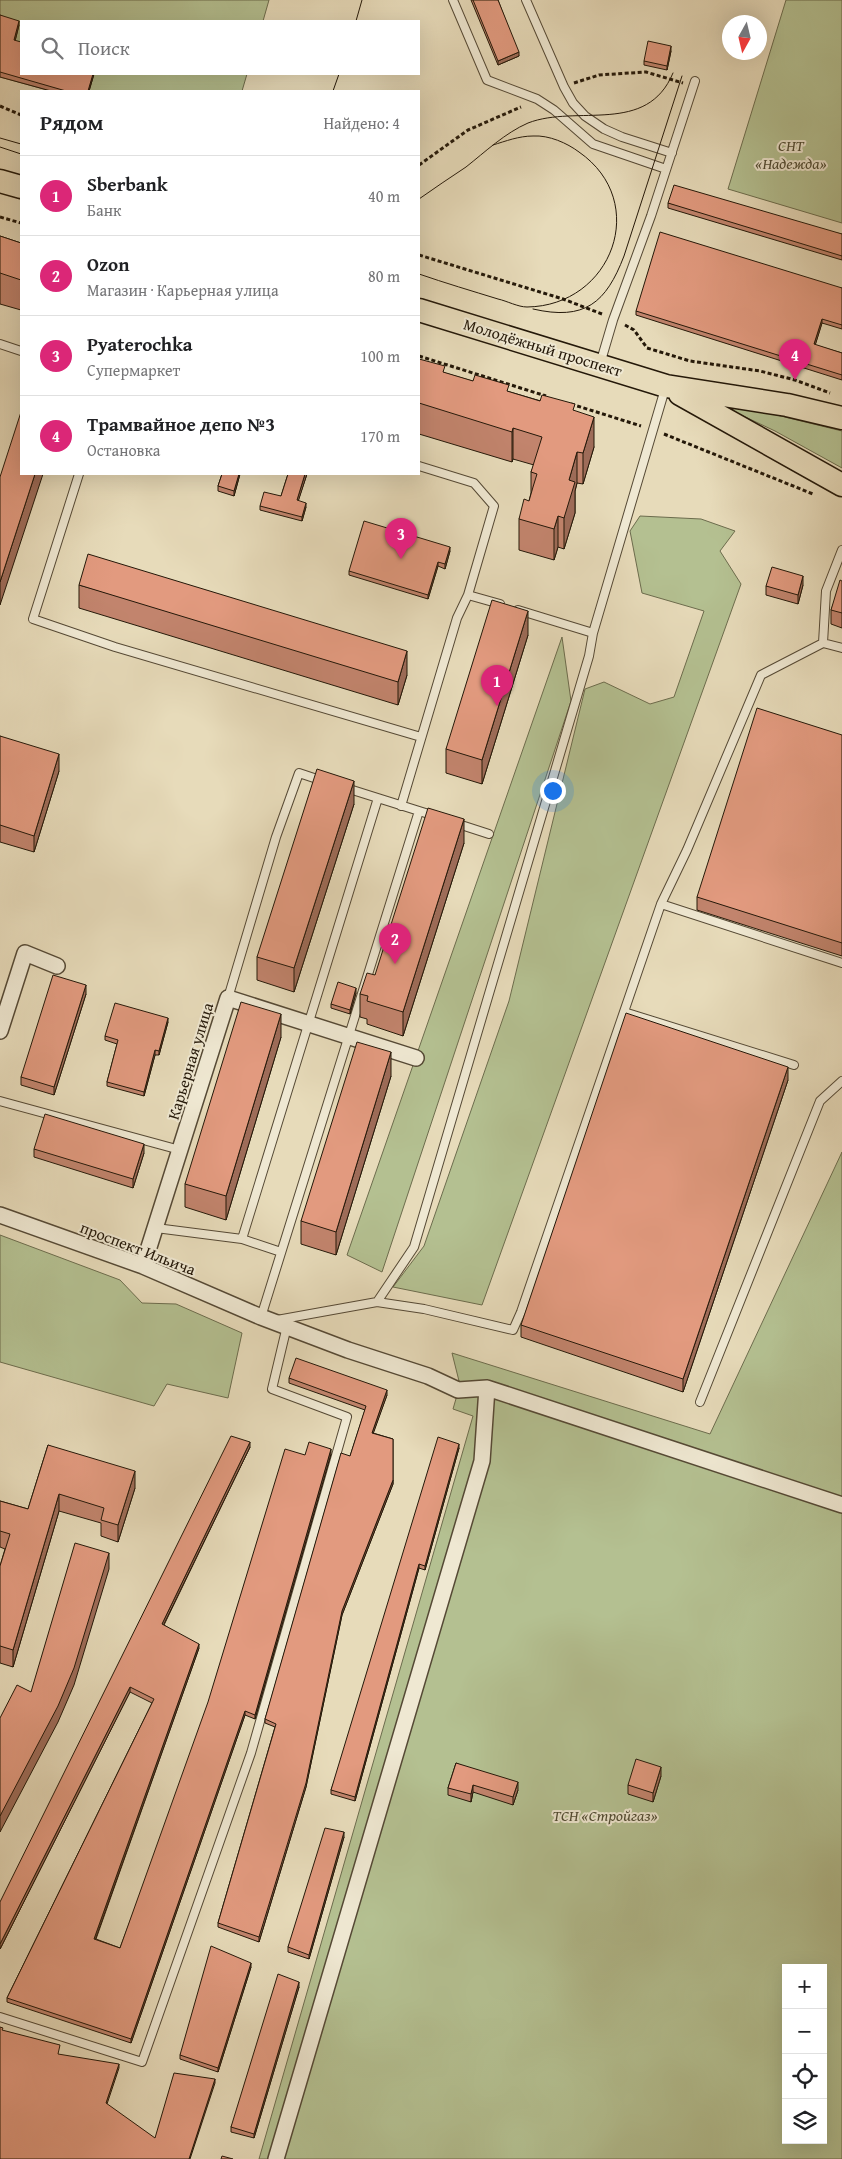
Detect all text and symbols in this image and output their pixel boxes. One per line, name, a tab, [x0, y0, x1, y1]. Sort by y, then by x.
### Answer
north arrow	[722, 15, 767, 60]
search box	[20, 20, 420, 75]
icon: search	[38, 34, 66, 62]
text: Поиск	[78, 34, 130, 62]
text: Рядом	[40, 107, 103, 138]
text: Найдено: 4	[323, 111, 400, 135]
park label: СНТ «Надежда»	[755, 133, 827, 175]
text: Sberbank	[87, 170, 168, 198]
text: 1	[52, 184, 60, 208]
text: 40 m	[368, 184, 400, 208]
text: Банк	[87, 198, 121, 222]
text: Ozon	[87, 250, 129, 278]
text: 2	[52, 264, 60, 288]
text: 80 m	[368, 264, 400, 288]
text: Магазин · Карьерная улица	[87, 278, 279, 302]
street label: Молодёжный проспект	[461, 311, 626, 383]
text: Pyaterochka	[87, 330, 193, 358]
pin: 4	[779, 339, 811, 380]
text: 3	[52, 344, 60, 368]
text: 100 m	[360, 344, 400, 368]
text: Супермаркет	[87, 358, 180, 382]
text: Трамвайное депо №3	[87, 410, 275, 438]
text: 4	[52, 424, 60, 448]
text: 170 m	[360, 424, 400, 448]
text: Остановка	[87, 438, 160, 462]
pin: 3	[385, 518, 417, 559]
pin: 1	[481, 665, 513, 706]
your location	[540, 778, 566, 804]
pin: 2	[379, 923, 411, 964]
street label: Карьерная улица	[161, 999, 219, 1123]
street label: проспект Ильича	[77, 1215, 200, 1281]
park label: ТСН «Стройгаз»	[553, 1803, 658, 1827]
map controls	[782, 1964, 827, 2144]
button: +	[782, 1964, 827, 2009]
button: −	[782, 2009, 827, 2054]
button: locate	[782, 2054, 827, 2099]
button: layers	[782, 2099, 827, 2144]

